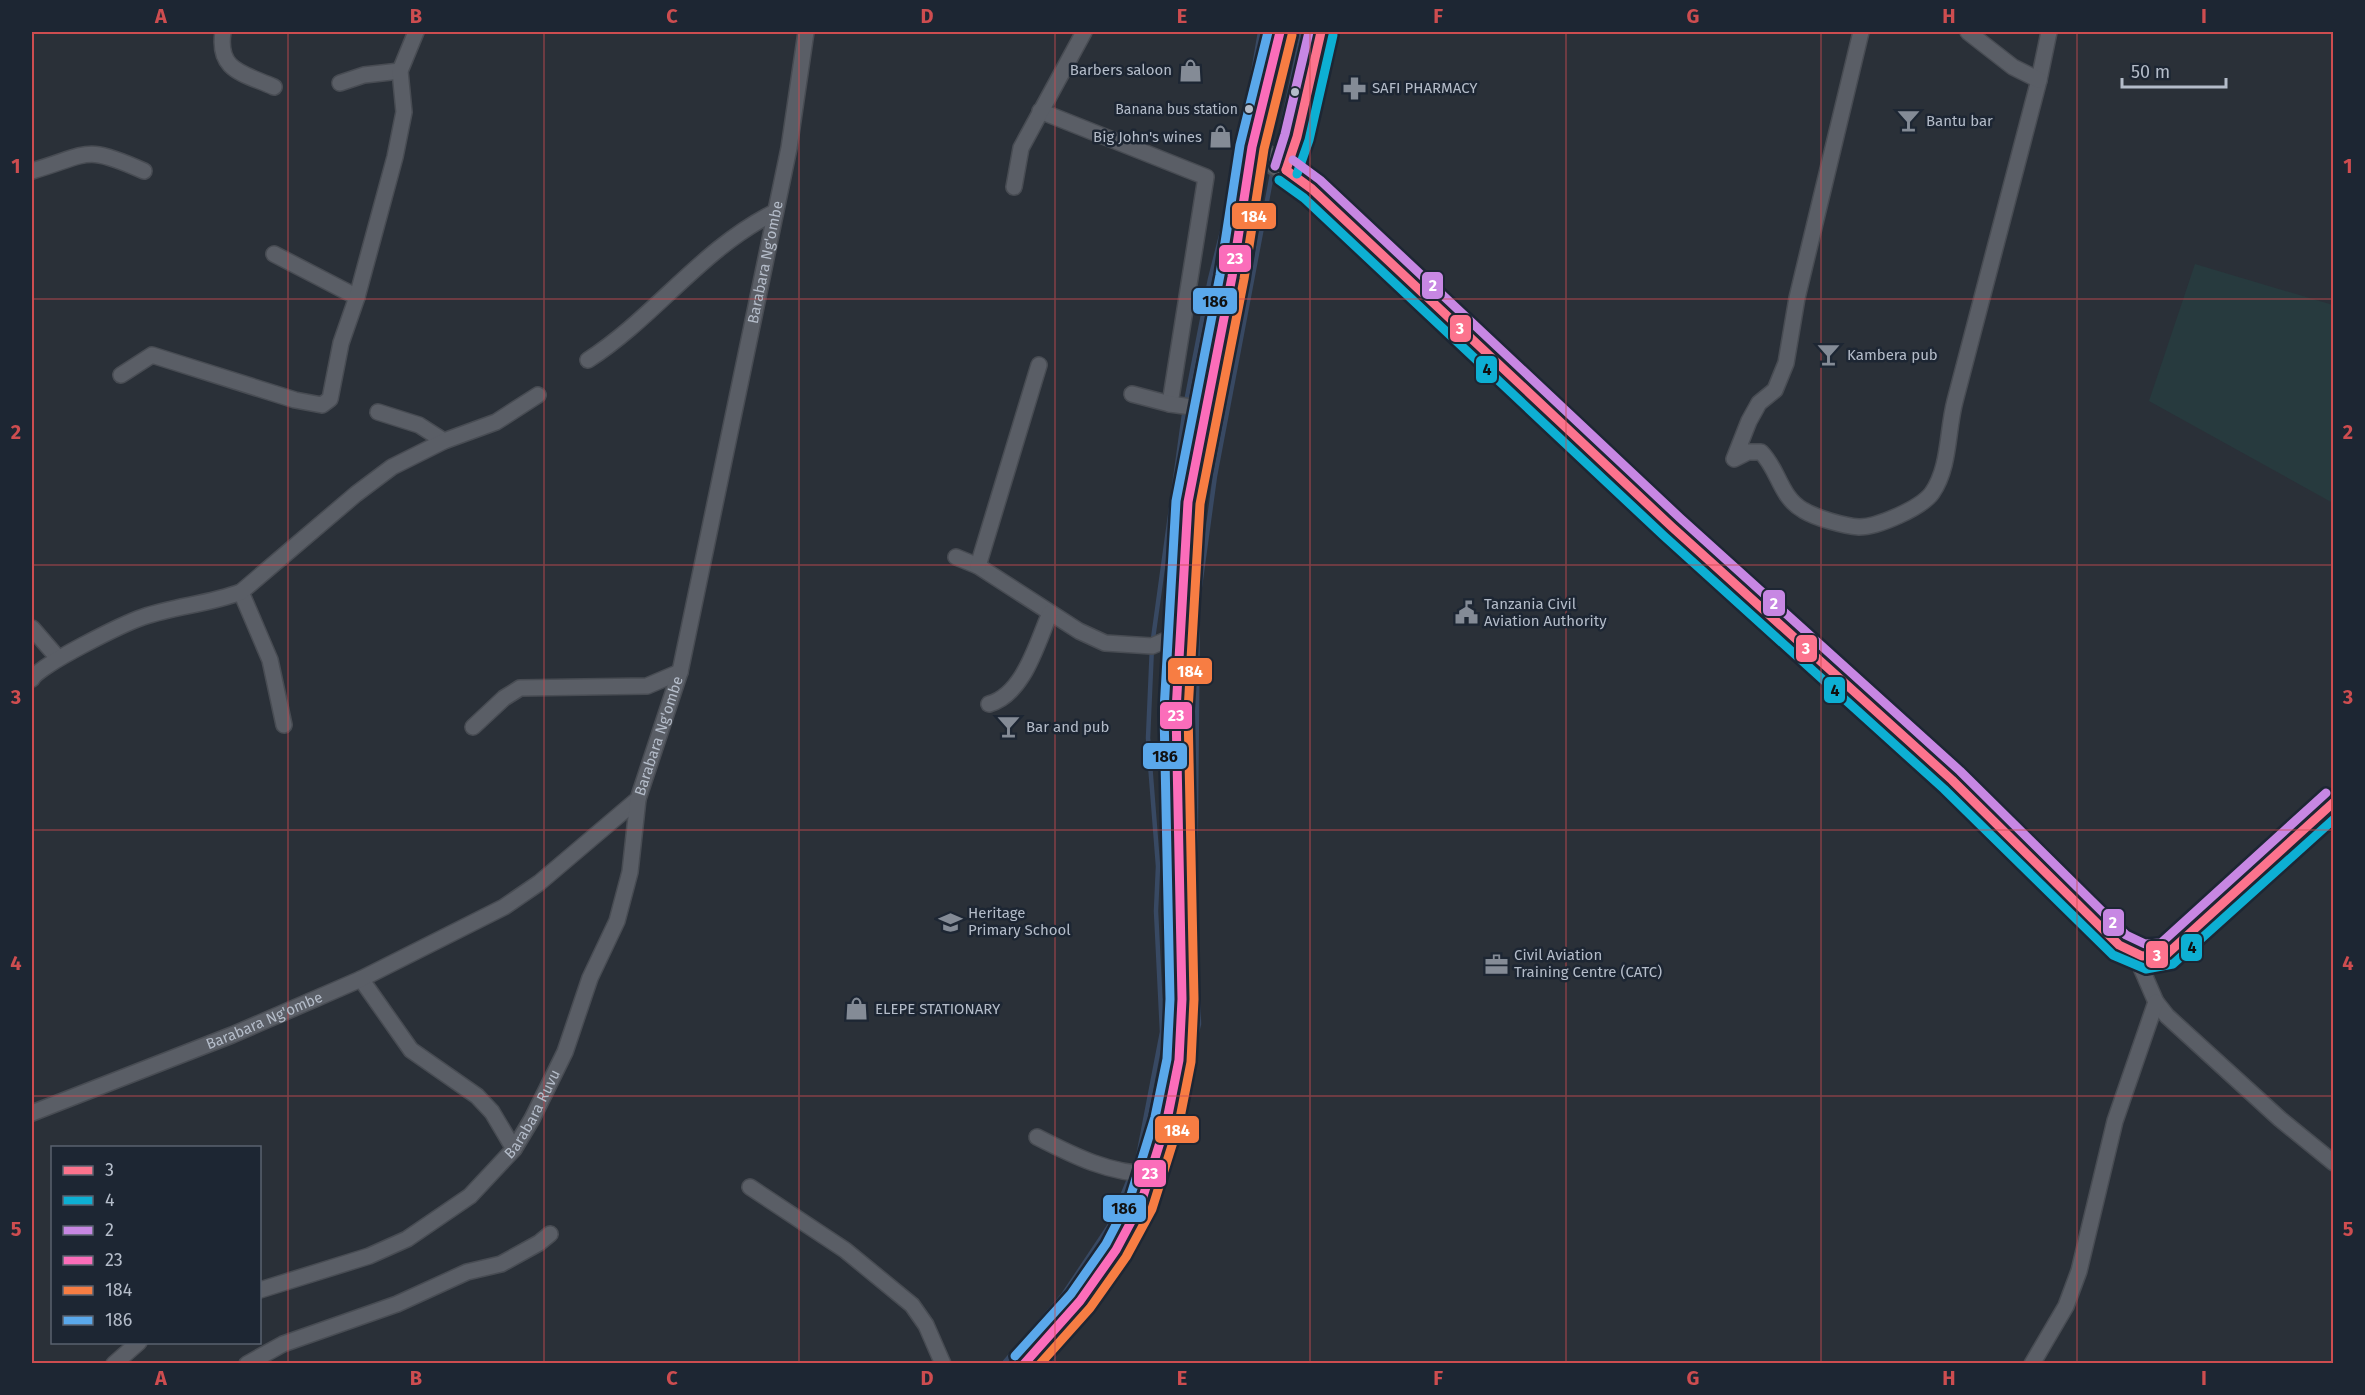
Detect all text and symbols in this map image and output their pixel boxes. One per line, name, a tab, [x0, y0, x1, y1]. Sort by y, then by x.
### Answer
text: A	[154, 4, 168, 28]
text: B	[410, 4, 422, 28]
text: C	[666, 4, 678, 28]
text: D	[920, 4, 934, 28]
text: E	[1177, 4, 1187, 28]
text: F	[1433, 4, 1443, 28]
text: G	[1687, 4, 1699, 28]
text: H	[1942, 4, 1956, 28]
text: I	[2201, 4, 2207, 28]
scale bar	[2122, 51, 2226, 89]
shop icon: Barbers saloon	[1177, 57, 1203, 83]
place label: Barbers saloon	[1070, 61, 1172, 79]
text: 50 m	[2131, 61, 2170, 83]
pharmacy icon: SAFI PHARMACY	[1341, 75, 1367, 101]
place label: SAFI PHARMACY	[1372, 79, 1478, 97]
unlabelled marker	[1289, 86, 1301, 98]
place label: Banana bus station	[1115, 101, 1238, 118]
marker: Banana bus station	[1243, 103, 1255, 115]
bar icon: Bantu bar	[1895, 108, 1921, 134]
place label: Bantu bar	[1926, 112, 1993, 130]
shop icon: Big John's wines	[1207, 124, 1233, 150]
place label: Big John's wines	[1093, 128, 1202, 146]
text: 1	[11, 154, 21, 178]
text: 1	[2343, 154, 2353, 178]
street label: Barabara Ng'ombe	[744, 199, 787, 325]
line badge: 184	[1231, 202, 1277, 230]
text: 184	[1241, 207, 1267, 226]
line badge: 23	[1218, 244, 1252, 273]
text: 23	[1227, 249, 1243, 268]
line badge: 2	[1421, 271, 1444, 300]
text: 2	[1429, 276, 1437, 295]
line badge: 186	[1192, 287, 1238, 315]
text: 186	[1202, 292, 1228, 311]
line badge: 3	[1449, 314, 1472, 343]
text: 3	[1455, 319, 1464, 338]
bar icon: Kambera pub	[1816, 342, 1842, 368]
place label: Kambera pub	[1847, 346, 1938, 364]
line badge: 4	[1475, 355, 1498, 384]
text: 4	[1482, 360, 1492, 379]
text: 2	[11, 420, 21, 444]
text: 2	[2343, 420, 2353, 444]
line badge: 2	[1762, 589, 1786, 617]
text: 2	[1770, 594, 1778, 613]
place label: Tanzania Civil Aviation Authority	[1484, 595, 1607, 630]
public building icon: Tanzania Civil Aviation Authority	[1453, 600, 1479, 626]
line badge: 3	[1795, 634, 1818, 663]
text: 3	[1801, 639, 1810, 658]
line badge: 184	[1167, 657, 1213, 685]
text: 184	[1177, 662, 1203, 681]
street label: Barabara Ng'ombe	[631, 674, 687, 798]
line badge: 4	[1823, 676, 1846, 704]
text: 4	[1830, 681, 1840, 700]
text: 3	[10, 685, 21, 709]
text: 3	[2342, 685, 2353, 709]
line badge: 23	[1159, 701, 1193, 730]
text: 23	[1168, 706, 1184, 725]
bar icon: Bar and pub	[995, 714, 1021, 740]
place label: Bar and pub	[1026, 718, 1110, 736]
line badge: 186	[1142, 742, 1188, 770]
text: 186	[1152, 747, 1178, 766]
place label: Heritage Primary School	[968, 904, 1071, 939]
line badge: 2	[2102, 908, 2125, 937]
school or university icon: Heritage Primary School	[937, 909, 963, 935]
text: 2	[2109, 913, 2117, 932]
line badge: 4	[2180, 933, 2203, 962]
text: 4	[2187, 938, 2197, 957]
line badge: 3	[2145, 940, 2169, 969]
place label: Civil Aviation Training Centre (CATC)	[1514, 946, 1662, 981]
text: 3	[2152, 946, 2161, 965]
text: 4	[10, 951, 22, 975]
office icon: Civil Aviation Training Centre (CATC)	[1483, 951, 1509, 977]
text: 4	[2342, 951, 2354, 975]
street label: Barabara Ng'ombe	[203, 988, 325, 1053]
shop icon: ELEPE STATIONARY	[844, 996, 870, 1022]
place label: ELEPE STATIONARY	[875, 1000, 1001, 1018]
street label: Barabara Ruvu	[501, 1067, 564, 1162]
line badge: 184	[1154, 1115, 1200, 1144]
text: 184	[1164, 1121, 1190, 1140]
legend	[51, 1146, 261, 1344]
text: 3	[105, 1159, 114, 1181]
line badge: 23	[1133, 1159, 1167, 1188]
text: 23	[1142, 1164, 1158, 1183]
text: 4	[105, 1189, 115, 1211]
line badge: 186	[1102, 1194, 1147, 1223]
text: 186	[1111, 1199, 1137, 1218]
text: 5	[11, 1217, 22, 1241]
text: 5	[2343, 1217, 2354, 1241]
text: 2	[105, 1219, 114, 1241]
text: 23	[105, 1249, 123, 1271]
text: 184	[105, 1279, 133, 1301]
text: 186	[105, 1309, 132, 1331]
text: A	[154, 1366, 168, 1390]
text: B	[410, 1366, 422, 1390]
text: C	[666, 1366, 678, 1390]
text: D	[920, 1366, 934, 1390]
text: E	[1177, 1366, 1187, 1390]
text: F	[1433, 1366, 1443, 1390]
text: G	[1687, 1366, 1699, 1390]
text: H	[1942, 1366, 1956, 1390]
text: I	[2201, 1366, 2207, 1390]

